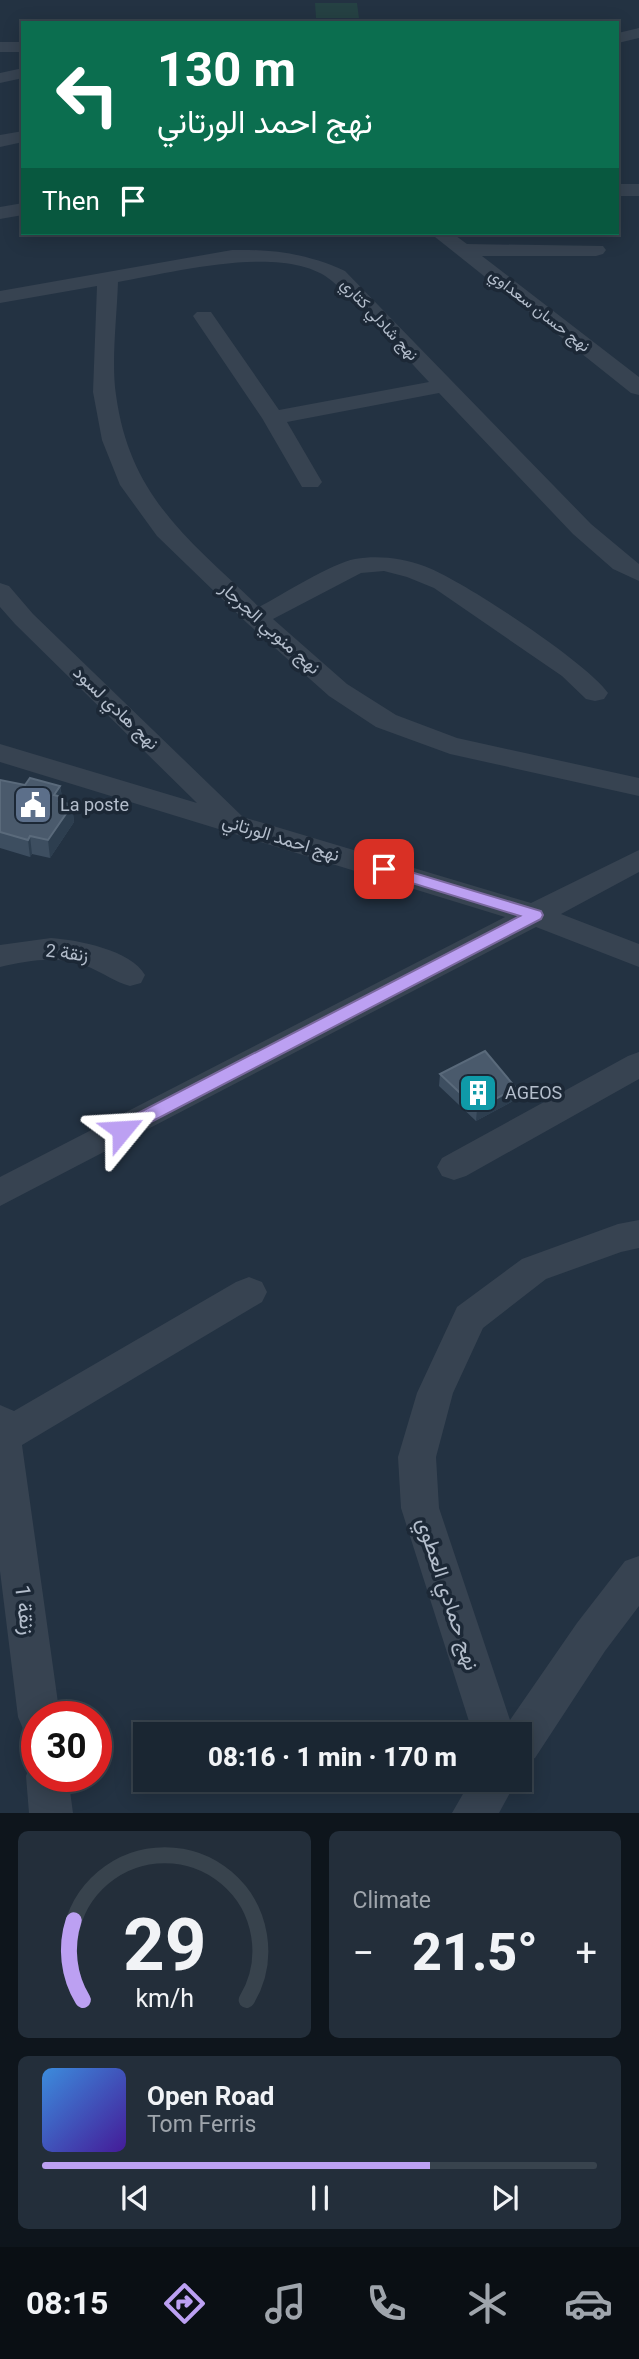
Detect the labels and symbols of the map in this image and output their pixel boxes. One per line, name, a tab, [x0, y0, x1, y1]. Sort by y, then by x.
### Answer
street label: نهج حسان سعداوي	[483, 265, 594, 359]
street label: نهج شادلي كتاري	[334, 274, 422, 367]
street label: نهج منوبي الجرجار	[212, 576, 325, 682]
street label: نهج هادي لسود	[66, 662, 164, 757]
public building icon: La poste	[12, 784, 54, 826]
place label: La poste	[60, 794, 129, 815]
street label: نهج احمد الورتاني	[219, 810, 342, 870]
pin	[354, 839, 414, 899]
street label: زنقة 2	[44, 939, 90, 967]
building icon: AGEOS	[457, 1072, 499, 1114]
place label: AGEOS	[505, 1082, 563, 1103]
position arrow	[85, 1093, 159, 1167]
street label: نهج حمادي العطوي	[407, 1515, 484, 1675]
street label: زنقة 1	[9, 1584, 40, 1636]
speed limit sign: 30	[21, 1701, 112, 1792]

